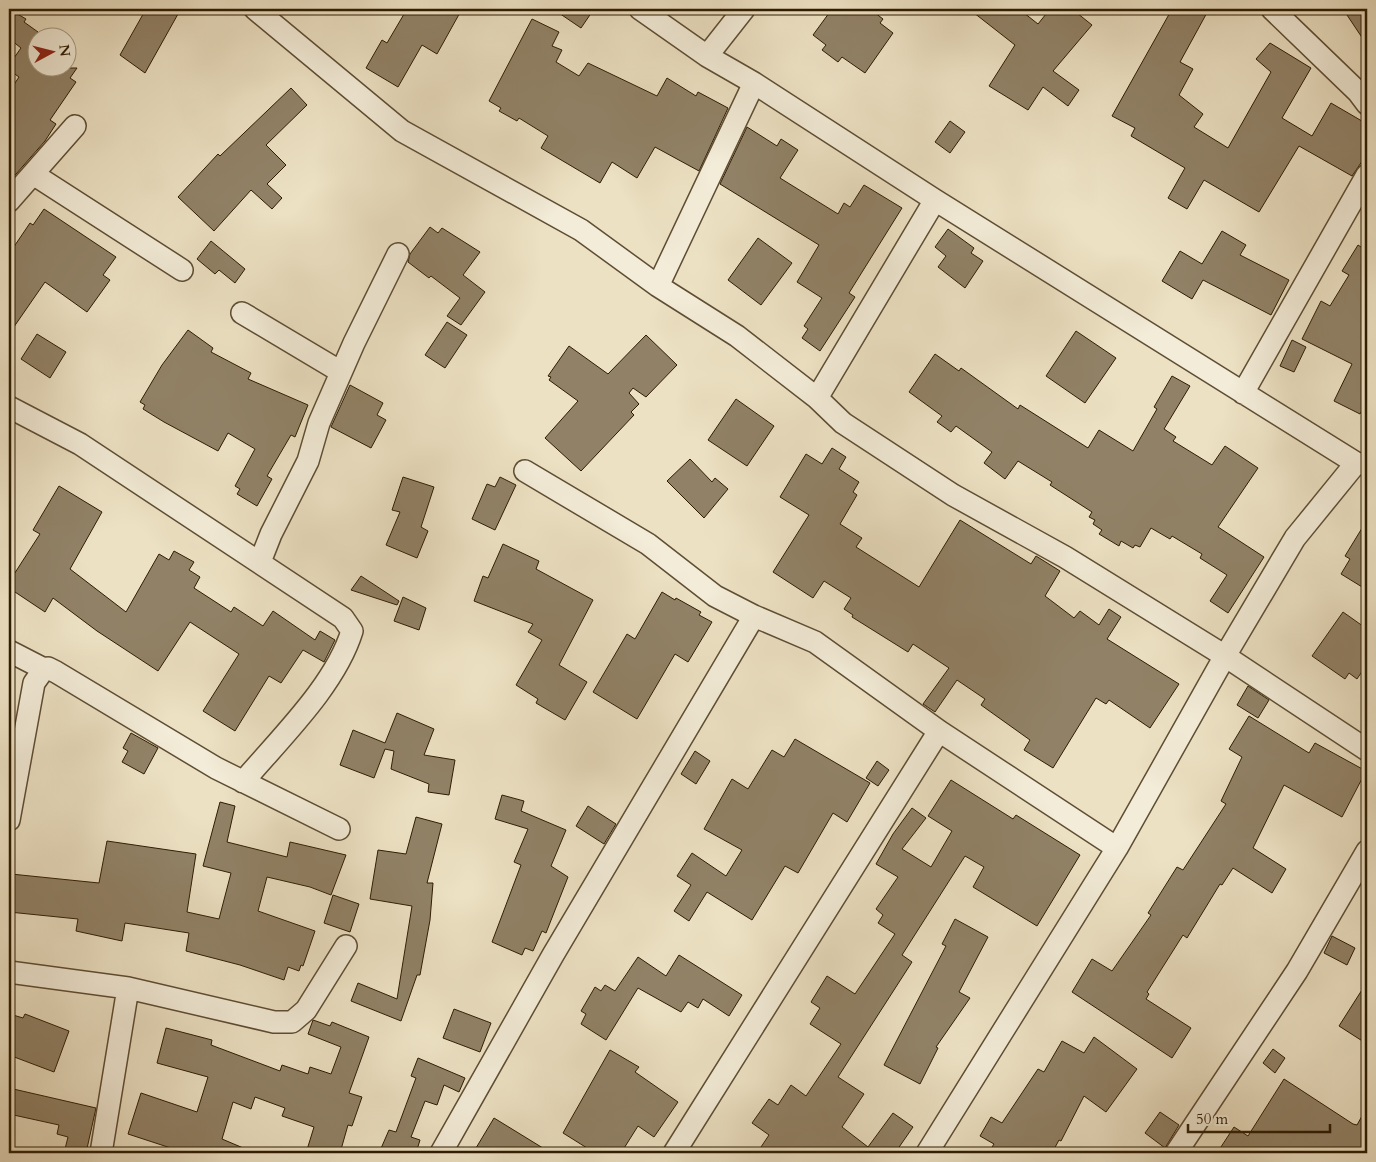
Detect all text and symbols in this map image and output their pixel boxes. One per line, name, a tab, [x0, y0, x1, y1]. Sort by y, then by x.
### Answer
north arrow	[28, 28, 78, 78]
text: N	[54, 43, 75, 58]
scale bar	[1188, 1102, 1331, 1134]
text: 50 m	[1196, 1109, 1228, 1129]

